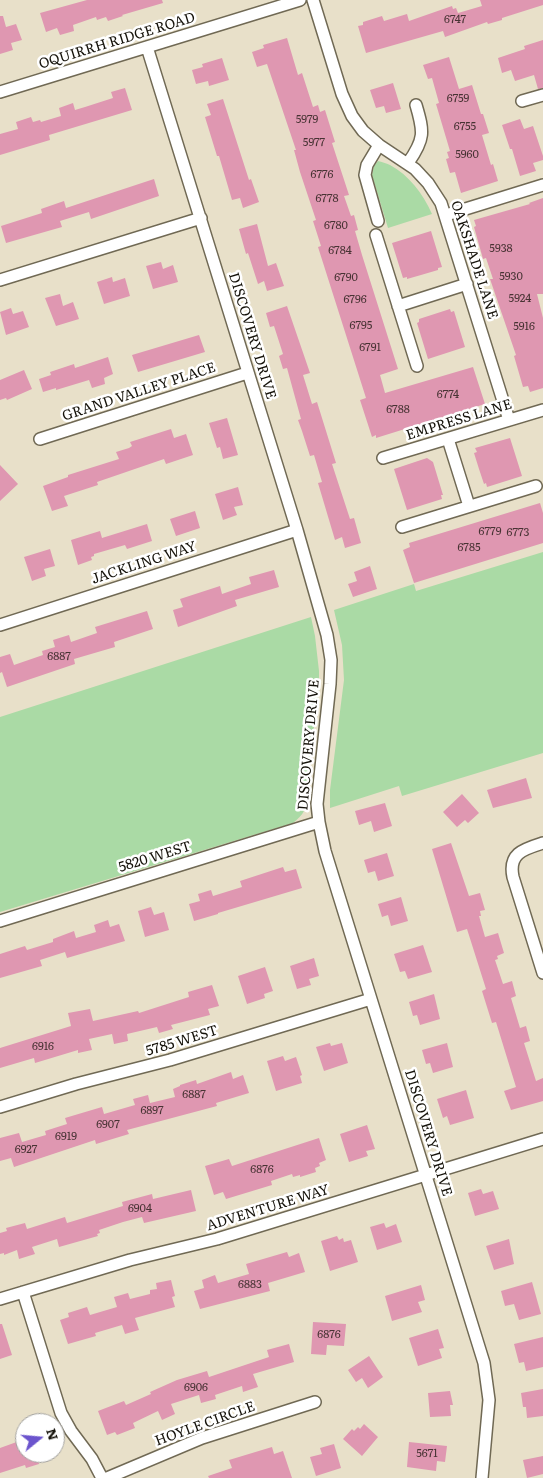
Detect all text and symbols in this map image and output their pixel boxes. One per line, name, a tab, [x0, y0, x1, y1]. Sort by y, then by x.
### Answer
street label: OQUIRRH RIDGE ROAD	[37, 9, 197, 73]
house number: 6747	[444, 13, 466, 27]
house number: 6759	[447, 92, 469, 106]
house number: 5979	[296, 113, 318, 127]
house number: 6755	[454, 120, 476, 134]
house number: 5977	[303, 136, 325, 150]
house number: 5960	[455, 148, 479, 162]
house number: 6776	[311, 168, 333, 182]
house number: 6778	[315, 192, 339, 206]
street label: OAKSHADE LANE	[447, 199, 501, 321]
house number: 6780	[324, 219, 348, 233]
house number: 5938	[489, 242, 513, 256]
house number: 6784	[328, 244, 352, 258]
house number: 5930	[499, 270, 523, 284]
street label: DISCOVERY DRIVE	[225, 271, 279, 401]
house number: 6790	[334, 271, 358, 285]
house number: 5924	[509, 292, 531, 306]
house number: 6796	[343, 293, 367, 307]
house number: 6795	[350, 319, 372, 333]
house number: 5916	[513, 320, 535, 334]
house number: 6791	[359, 341, 381, 355]
street label: GRAND VALLEY PLACE	[60, 359, 218, 425]
house number: 6774	[437, 388, 459, 402]
street label: EMPRESS LANE	[404, 396, 514, 444]
house number: 6788	[386, 403, 410, 417]
house number: 6779	[479, 525, 501, 539]
house number: 6773	[507, 526, 529, 540]
street label: JACKLING WAY	[89, 538, 199, 588]
house number: 6785	[457, 541, 481, 555]
house number: 6887	[47, 650, 71, 664]
street label: DISCOVERY DRIVE	[295, 679, 323, 811]
street label: 5820 WEST	[117, 838, 193, 876]
street label: 5785 WEST	[144, 1022, 220, 1060]
house number: 6916	[32, 1040, 54, 1054]
street label: DISCOVERY DRIVE	[401, 1068, 455, 1198]
house number: 6887	[182, 1088, 206, 1102]
house number: 6897	[140, 1104, 164, 1118]
house number: 6907	[96, 1118, 120, 1132]
house number: 6919	[55, 1130, 77, 1144]
house number: 6927	[15, 1143, 37, 1157]
house number: 6876	[250, 1163, 274, 1177]
street label: ADVENTURE WAY	[205, 1181, 331, 1235]
house number: 6904	[128, 1202, 152, 1216]
house number: 6883	[238, 1278, 262, 1292]
house number: 6876	[317, 1328, 341, 1342]
house number: 6906	[184, 1381, 208, 1395]
street label: HOYLE CIRCLE	[153, 1398, 257, 1450]
north arrow	[15, 1413, 65, 1463]
text: N	[42, 1425, 65, 1442]
house number: 5671	[416, 1447, 438, 1461]

